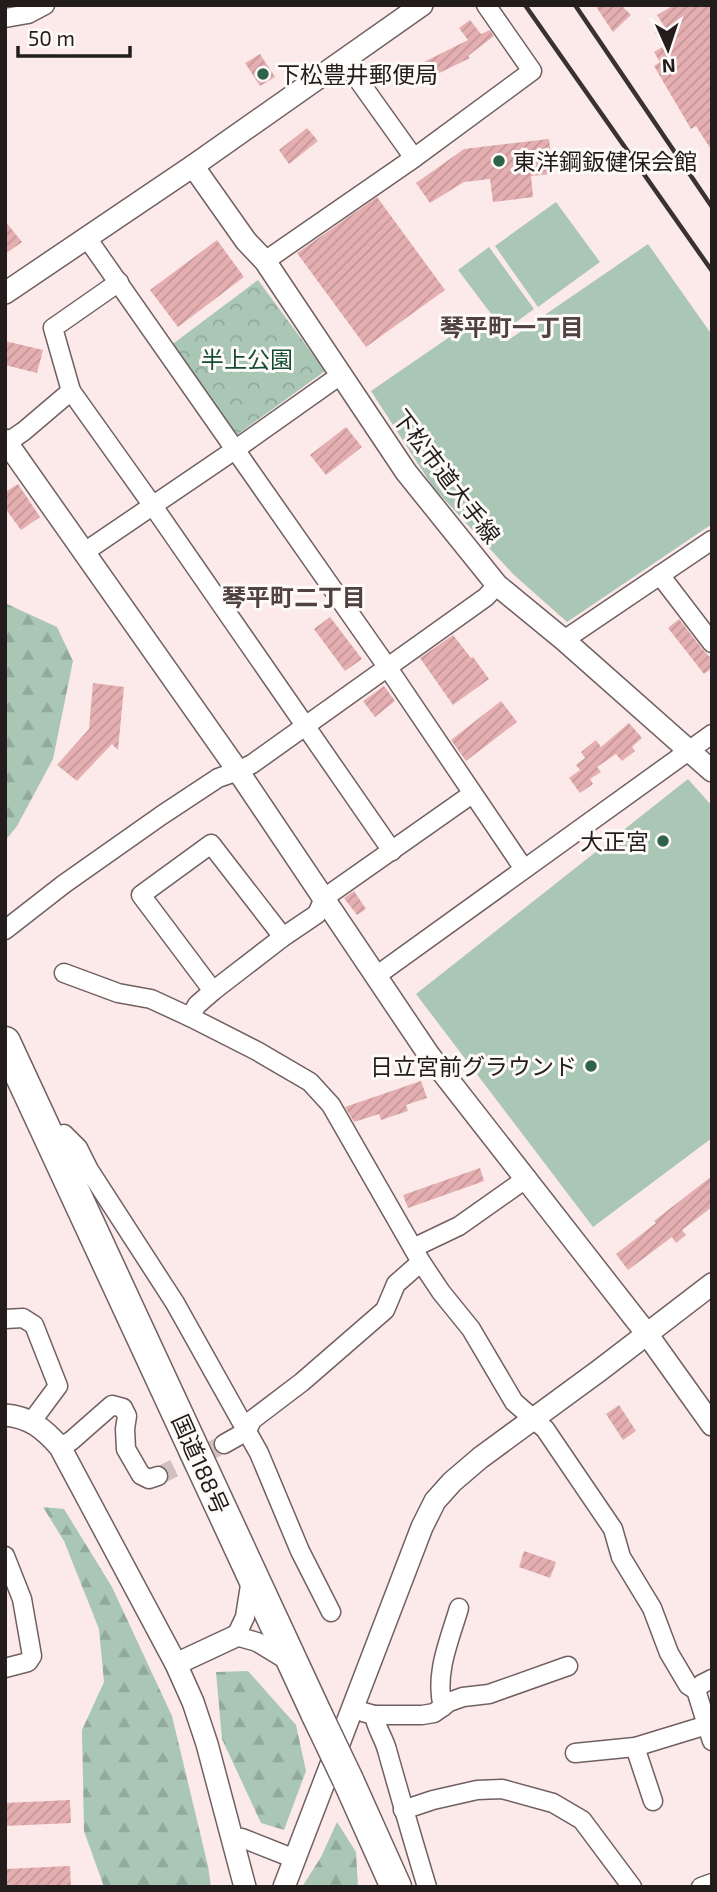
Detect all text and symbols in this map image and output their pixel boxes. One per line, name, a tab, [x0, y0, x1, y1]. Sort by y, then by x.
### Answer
scale bar	[18, 14, 130, 58]
north arrow	[633, 14, 703, 84]
text: 50 m	[28, 25, 75, 50]
text: N	[661, 55, 676, 78]
place label: 下松豊井郵便局	[277, 60, 438, 88]
marker: 下松豊井郵便局	[255, 66, 271, 82]
place label: 東洋鋼鈑健保会館	[513, 147, 697, 175]
marker: 東洋鋼鈑健保会館	[491, 153, 507, 169]
district label: 琴平町一丁目	[440, 312, 584, 341]
park label: 半上公園	[201, 345, 293, 373]
street label: 下松市道大手線	[387, 403, 507, 549]
district label: 琴平町二丁目	[222, 582, 366, 611]
place label: 大正宮	[580, 827, 649, 855]
marker: 大正宮	[655, 833, 671, 849]
place label: 日立宮前グラウンド	[370, 1052, 577, 1080]
marker: 日立宮前グラウンド	[583, 1058, 599, 1074]
street label: 国道188号	[167, 1410, 235, 1518]

